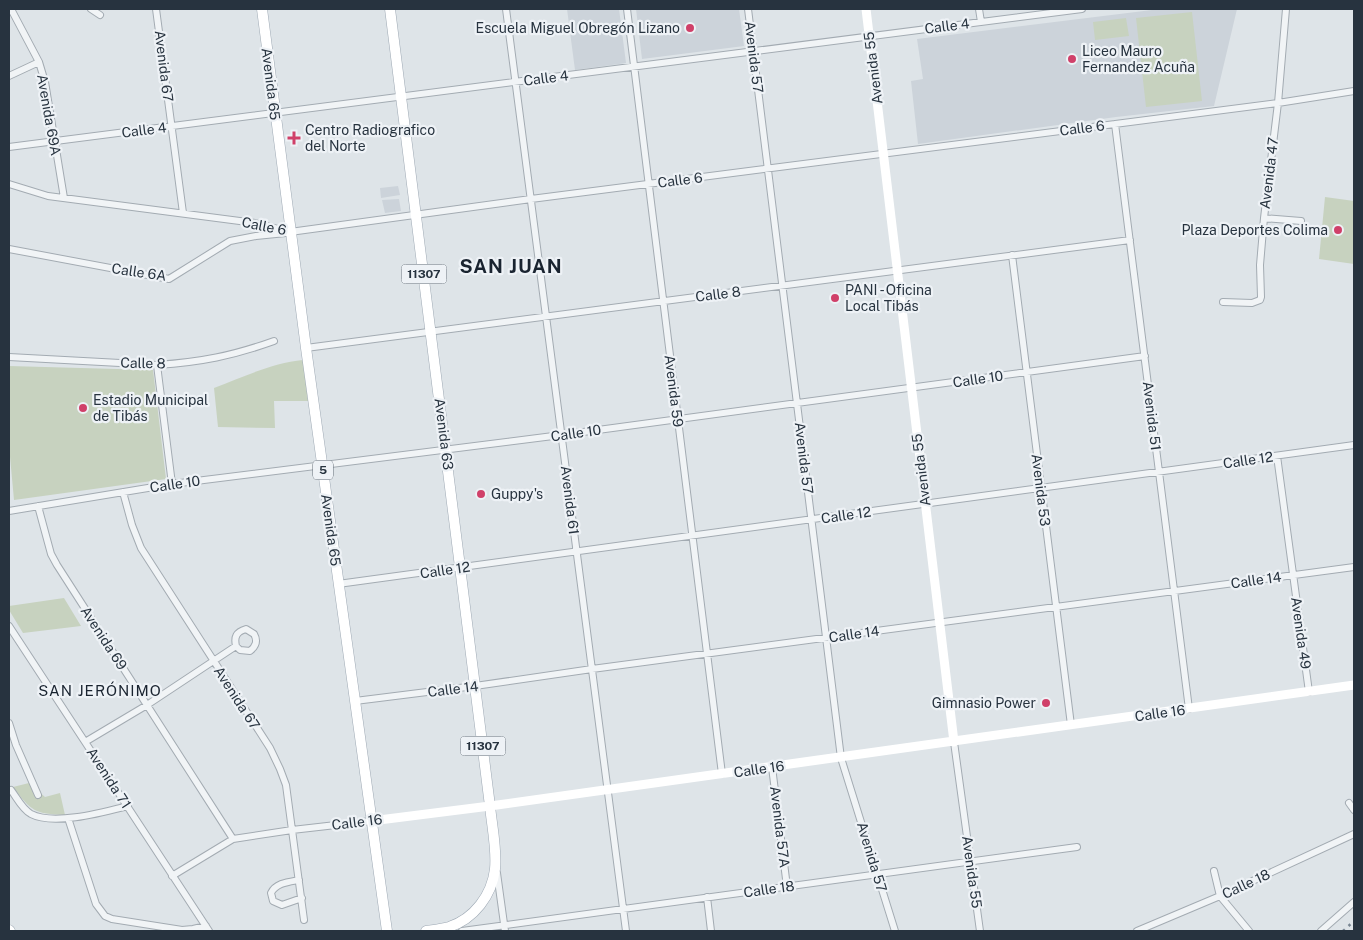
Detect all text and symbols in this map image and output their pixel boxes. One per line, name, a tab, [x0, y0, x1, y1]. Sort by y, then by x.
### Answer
street label: Calle 4	[924, 15, 971, 37]
place label: Escuela Miguel Obregón Lizano	[476, 20, 680, 36]
street label: Avenida 57	[742, 20, 766, 94]
marker: Escuela Miguel Obregón Lizano	[684, 22, 696, 34]
street label: Avenida 67	[152, 29, 176, 103]
street label: Avenida 55	[861, 31, 885, 105]
place label: Liceo Mauro Fernandez Acuña	[1082, 43, 1195, 75]
street label: Avenida 65	[259, 47, 283, 121]
marker: Liceo Mauro Fernandez Acuña	[1066, 53, 1078, 65]
street label: Calle 4	[523, 67, 570, 89]
street label: Avenida 69A	[34, 73, 64, 157]
street label: Calle 6	[1059, 117, 1106, 139]
street label: Calle 4	[121, 119, 168, 141]
place label: Centro Radiografico del Norte	[305, 122, 435, 154]
marker: Centro Radiografico del Norte	[287, 131, 301, 145]
street label: Avenida 47	[1257, 136, 1281, 210]
street label: Calle 6	[657, 169, 704, 191]
street label: Calle 6	[240, 214, 288, 238]
place label: Plaza Deportes Colima	[1181, 222, 1328, 238]
marker: Plaza Deportes Colima	[1332, 224, 1344, 236]
district label: SAN JUAN	[459, 255, 563, 277]
street label: Calle 6A	[111, 260, 167, 284]
road number: 11307	[402, 264, 446, 284]
place label: PANI - Oficina Local Tibás	[845, 282, 932, 314]
street label: Calle 8	[694, 283, 742, 305]
marker: PANI - Oficina Local Tibás	[829, 292, 841, 304]
street label: Avenida 59	[662, 354, 686, 428]
street label: Calle 8	[120, 355, 166, 371]
street label: Calle 10	[952, 368, 1004, 390]
street label: Avenida 51	[1140, 380, 1164, 452]
place label: Estadio Municipal de Tibás	[93, 392, 208, 424]
street label: Avenida 63	[432, 397, 456, 471]
marker: Estadio Municipal de Tibás	[77, 402, 89, 414]
street label: Avenida 57	[792, 421, 816, 495]
street label: Calle 10	[550, 422, 602, 444]
street label: Avenida 55	[909, 433, 933, 507]
street label: Calle 12	[1222, 449, 1274, 471]
street label: Avenida 53	[1029, 453, 1053, 527]
road number: 5	[313, 460, 333, 480]
street label: Avenida 61	[558, 465, 582, 535]
street label: Calle 10	[149, 473, 201, 495]
place label: Guppy's	[491, 486, 543, 502]
marker: Guppy's	[475, 488, 487, 500]
street label: Avenida 65	[318, 493, 344, 567]
street label: Calle 12	[820, 504, 872, 526]
street label: Calle 12	[419, 559, 471, 581]
street label: Calle 14	[1230, 569, 1283, 591]
street label: Avenida 49	[1288, 596, 1314, 670]
street label: Avenida 69	[78, 603, 131, 673]
street label: Calle 14	[828, 623, 881, 645]
street label: Avenida 67	[211, 664, 263, 732]
street label: Calle 14	[427, 678, 479, 700]
district label: SAN JERÓNIMO	[38, 681, 162, 699]
place label: Gimnasio Power	[932, 695, 1036, 711]
marker: Gimnasio Power	[1040, 697, 1052, 709]
street label: Calle 16	[1134, 701, 1187, 724]
road number: 11307	[460, 736, 506, 756]
street label: Avenida 71	[83, 745, 135, 811]
street label: Calle 16	[733, 757, 786, 780]
street label: Avenida 57A	[767, 785, 793, 869]
street label: Calle 16	[331, 811, 383, 833]
street label: Avenida 57	[854, 820, 890, 894]
street label: Avenida 55	[959, 835, 985, 909]
street label: Calle 18	[1219, 866, 1273, 902]
street label: Calle 18	[743, 878, 795, 900]

